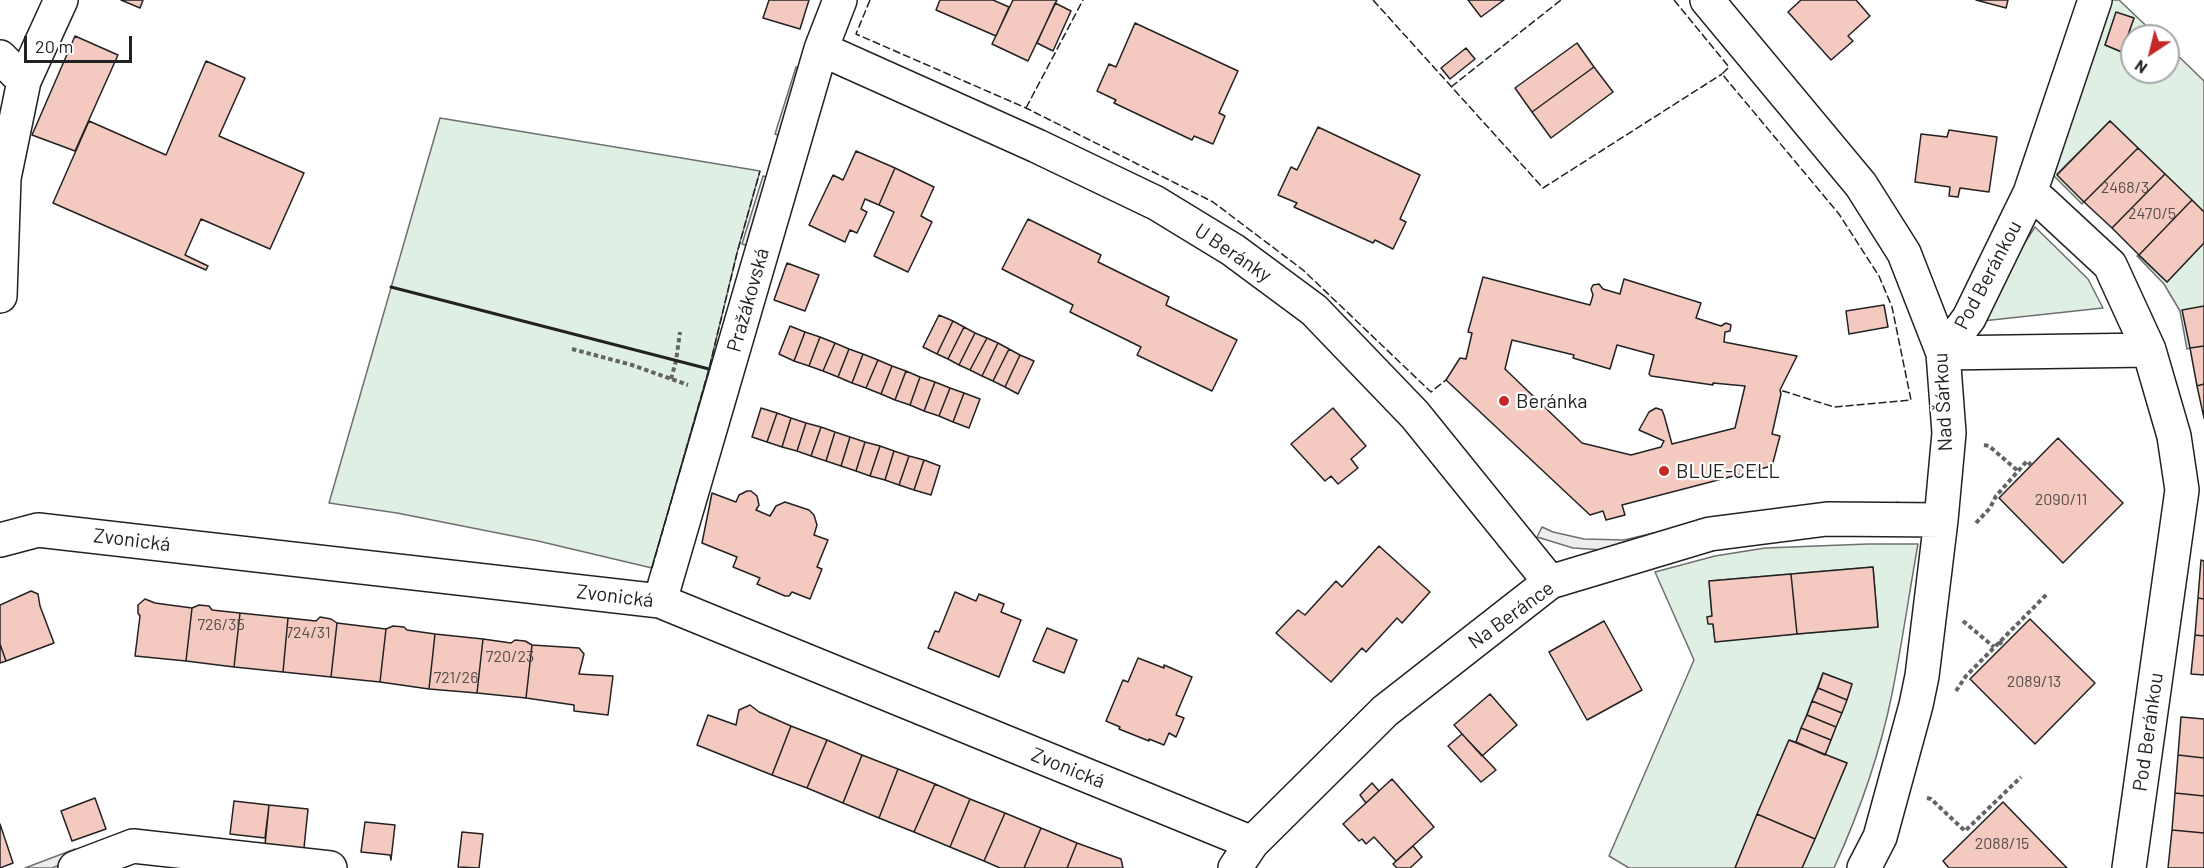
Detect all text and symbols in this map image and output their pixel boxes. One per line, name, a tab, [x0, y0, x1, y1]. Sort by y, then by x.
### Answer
scale bar	[27, 24, 135, 62]
north arrow	[2120, 24, 2180, 84]
text: 20 m	[35, 35, 73, 57]
text: N	[2131, 57, 2150, 78]
house number: 2468/3	[2101, 178, 2149, 198]
house number: 2470/5	[2128, 204, 2176, 224]
street label: Pod Beránkou	[1949, 216, 2027, 334]
street label: U Beránky	[1190, 219, 1276, 287]
street label: Pražákovská	[722, 245, 774, 355]
street label: Nad Šárkou	[1928, 352, 1958, 452]
place label: Beránka	[1516, 389, 1587, 413]
marker: Beránka	[1497, 394, 1511, 408]
place label: BLUE-CELL	[1676, 459, 1780, 483]
marker: BLUE-CELL	[1657, 464, 1671, 478]
house number: 2090/11	[2035, 490, 2087, 510]
street label: Zvonická	[92, 523, 172, 557]
street label: Na Beránce	[1463, 576, 1559, 654]
street label: Zvonická	[575, 579, 655, 613]
house number: 726/35	[197, 615, 245, 635]
house number: 724/31	[285, 623, 331, 643]
house number: 720/23	[486, 647, 534, 667]
house number: 721/26	[434, 668, 478, 688]
street label: Pod Beránkou	[2128, 671, 2168, 793]
house number: 2089/13	[2007, 672, 2061, 692]
street label: Zvonická	[1028, 742, 1108, 794]
house number: 2088/15	[1975, 834, 2029, 854]

